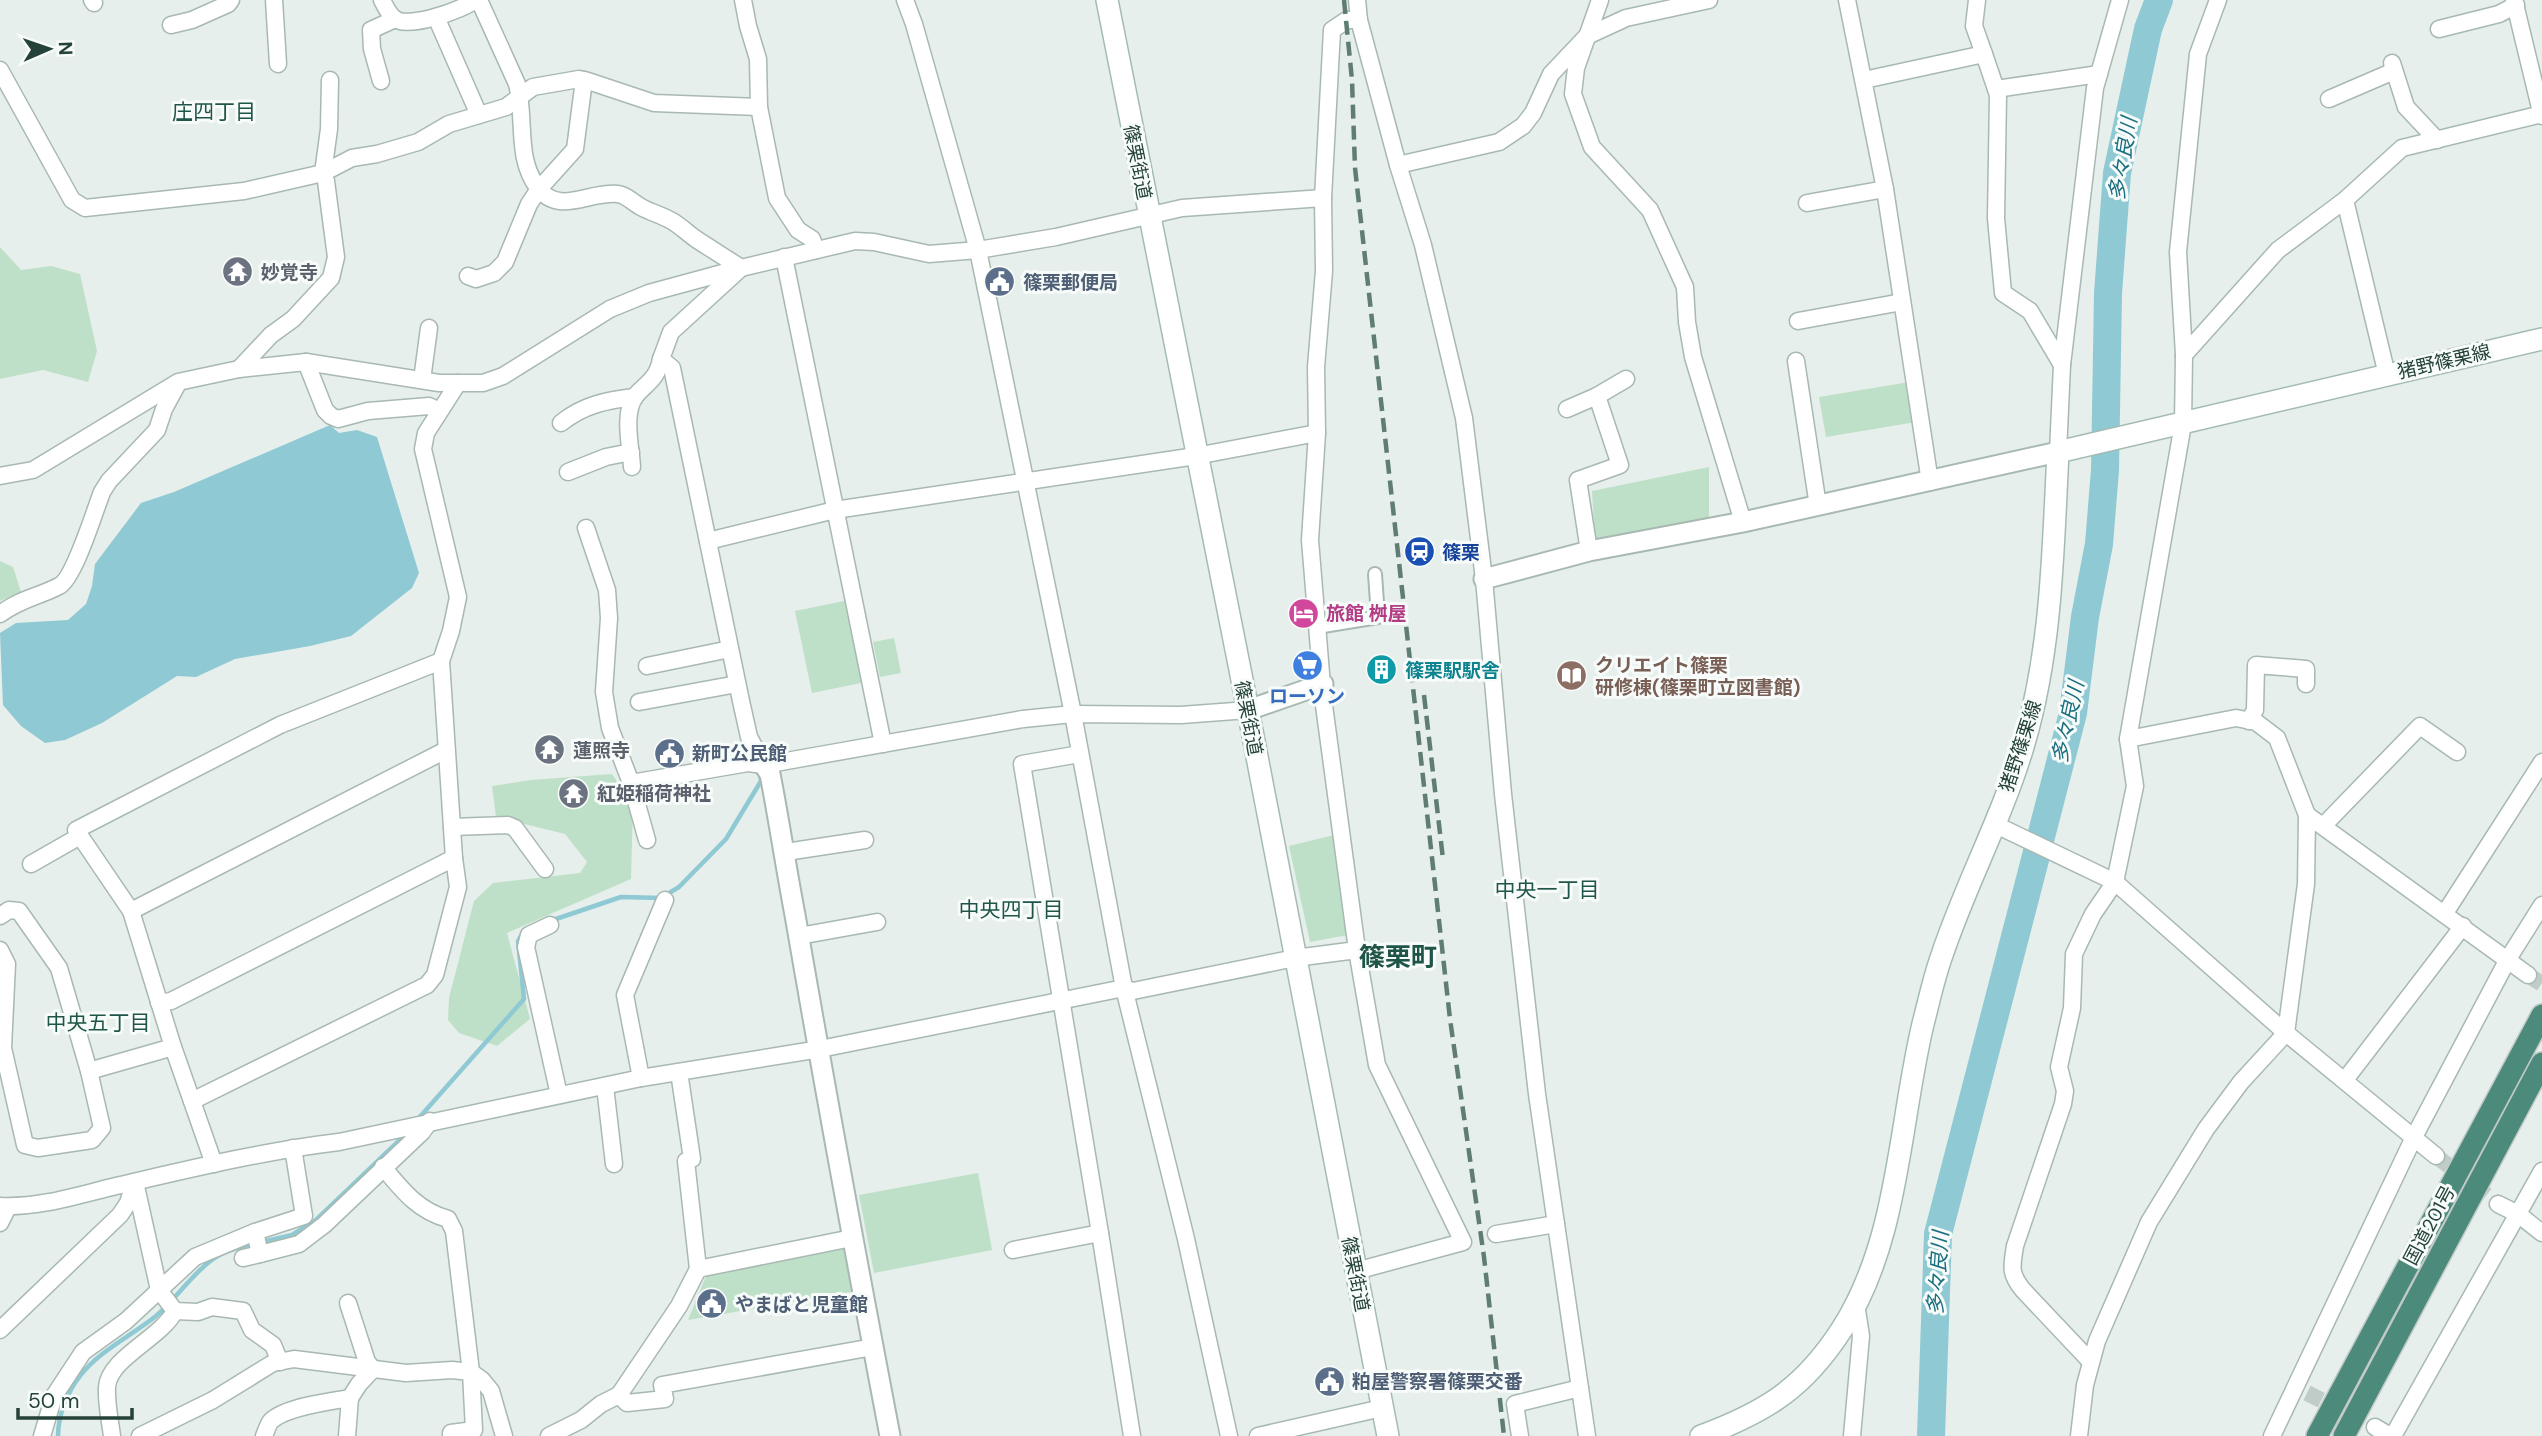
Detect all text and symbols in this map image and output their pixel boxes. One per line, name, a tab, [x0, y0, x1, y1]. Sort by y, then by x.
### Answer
north arrow	[14, 14, 84, 84]
text: N	[53, 41, 78, 56]
district label: 庄四丁目	[172, 98, 256, 126]
water label: 多々良川	[2103, 113, 2144, 203]
street label: 篠栗街道	[1118, 122, 1157, 202]
temple icon: 妙覚寺	[221, 255, 255, 289]
place label: 妙覚寺	[261, 260, 318, 285]
public building icon: 篠栗郵便局	[983, 265, 1017, 299]
place label: 篠栗郵便局	[1023, 270, 1118, 295]
street label: 猪野篠栗線	[2395, 339, 2493, 384]
station icon: 篠栗	[1402, 535, 1436, 569]
place label: 篠栗	[1442, 540, 1480, 565]
hotel icon: 旅館 桝屋	[1286, 596, 1320, 630]
place label: 旅館 桝屋	[1326, 601, 1406, 626]
supermarket icon: ローソン	[1290, 648, 1324, 682]
building icon: 篠栗駅駅舎	[1365, 653, 1399, 687]
place label: クリエイト篠栗 研修棟(篠栗町立図書館)	[1595, 653, 1800, 700]
place label: 篠栗駅駅舎	[1405, 658, 1500, 683]
library icon: クリエイト篠栗 研修棟(篠栗町立図書館)	[1555, 659, 1589, 693]
water label: 多々良川	[2046, 676, 2091, 766]
street label: 篠栗街道	[1229, 678, 1268, 758]
place label: ローソン	[1269, 684, 1345, 709]
street label: 猪野篠栗線	[1994, 697, 2047, 795]
temple icon: 蓮照寺	[533, 733, 567, 767]
public building icon: 新町公民館	[652, 736, 686, 770]
place label: 蓮照寺	[573, 738, 630, 763]
place label: 新町公民館	[692, 741, 787, 766]
temple icon: 紅姫稲荷神社	[557, 776, 591, 810]
place label: 紅姫稲荷神社	[597, 781, 711, 806]
district label: 中央一丁目	[1495, 876, 1600, 904]
district label: 中央四丁目	[959, 896, 1064, 924]
district label: 篠栗町	[1359, 940, 1437, 974]
district label: 中央五丁目	[46, 1009, 151, 1037]
street label: 国道201号	[2398, 1181, 2461, 1269]
water label: 多々良川	[1921, 1228, 1955, 1316]
street label: 篠栗街道	[1336, 1234, 1375, 1314]
public building icon: やまばと児童館	[695, 1287, 729, 1321]
place label: やまばと児童館	[735, 1292, 868, 1317]
public building icon: 粕屋警察署篠栗交番	[1312, 1364, 1346, 1398]
place label: 粕屋警察署篠栗交番	[1352, 1369, 1523, 1394]
scale bar	[18, 1376, 131, 1420]
text: 50 m	[28, 1387, 79, 1415]

